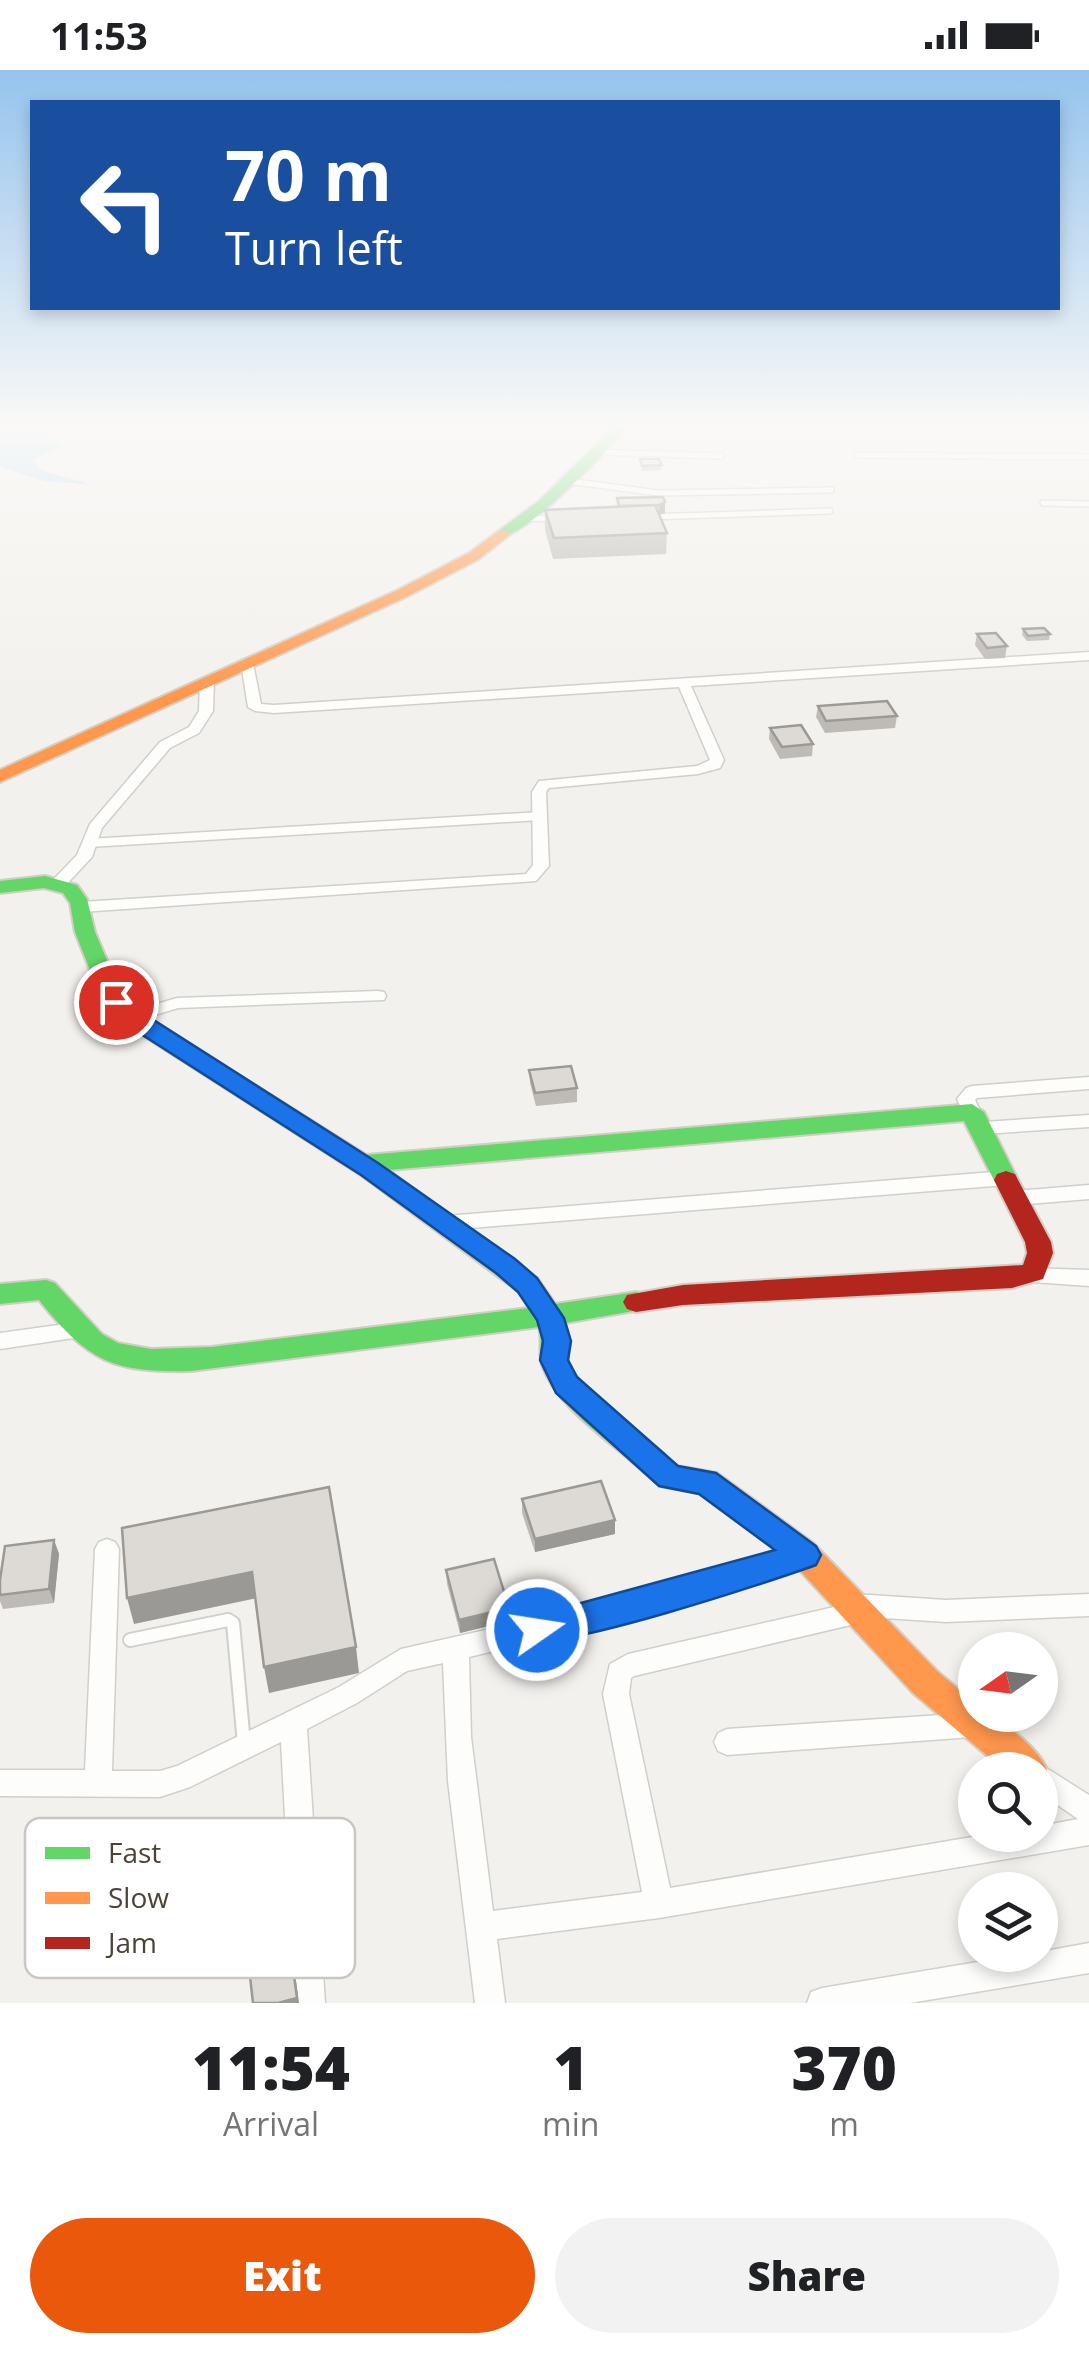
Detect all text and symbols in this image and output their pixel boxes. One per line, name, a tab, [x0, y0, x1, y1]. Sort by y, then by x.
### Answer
text: 11:53	[50, 9, 148, 61]
text: 70 m	[225, 126, 392, 222]
icon: left	[60, 140, 190, 270]
text: Turn left	[225, 217, 403, 278]
pin	[74, 960, 159, 1045]
icon: arrive	[89, 975, 144, 1030]
position arrow	[485, 1578, 589, 1682]
north arrow	[958, 1632, 1058, 1732]
map controls	[958, 1632, 1058, 1972]
button: search	[958, 1752, 1058, 1852]
legend	[25, 1818, 355, 1978]
text: Fast	[108, 1833, 161, 1871]
button: layers	[958, 1872, 1058, 1972]
text: Slow	[108, 1878, 169, 1916]
text: Jam	[105, 1923, 157, 1961]
text: 11:54	[192, 2026, 350, 2108]
text: 1	[553, 2026, 588, 2108]
text: 370	[791, 2026, 897, 2108]
text: Arrival	[223, 2102, 319, 2145]
text: min	[542, 2102, 599, 2145]
text: m	[829, 2102, 859, 2145]
button: Exit	[30, 2218, 535, 2333]
button: Share	[555, 2218, 1059, 2333]

